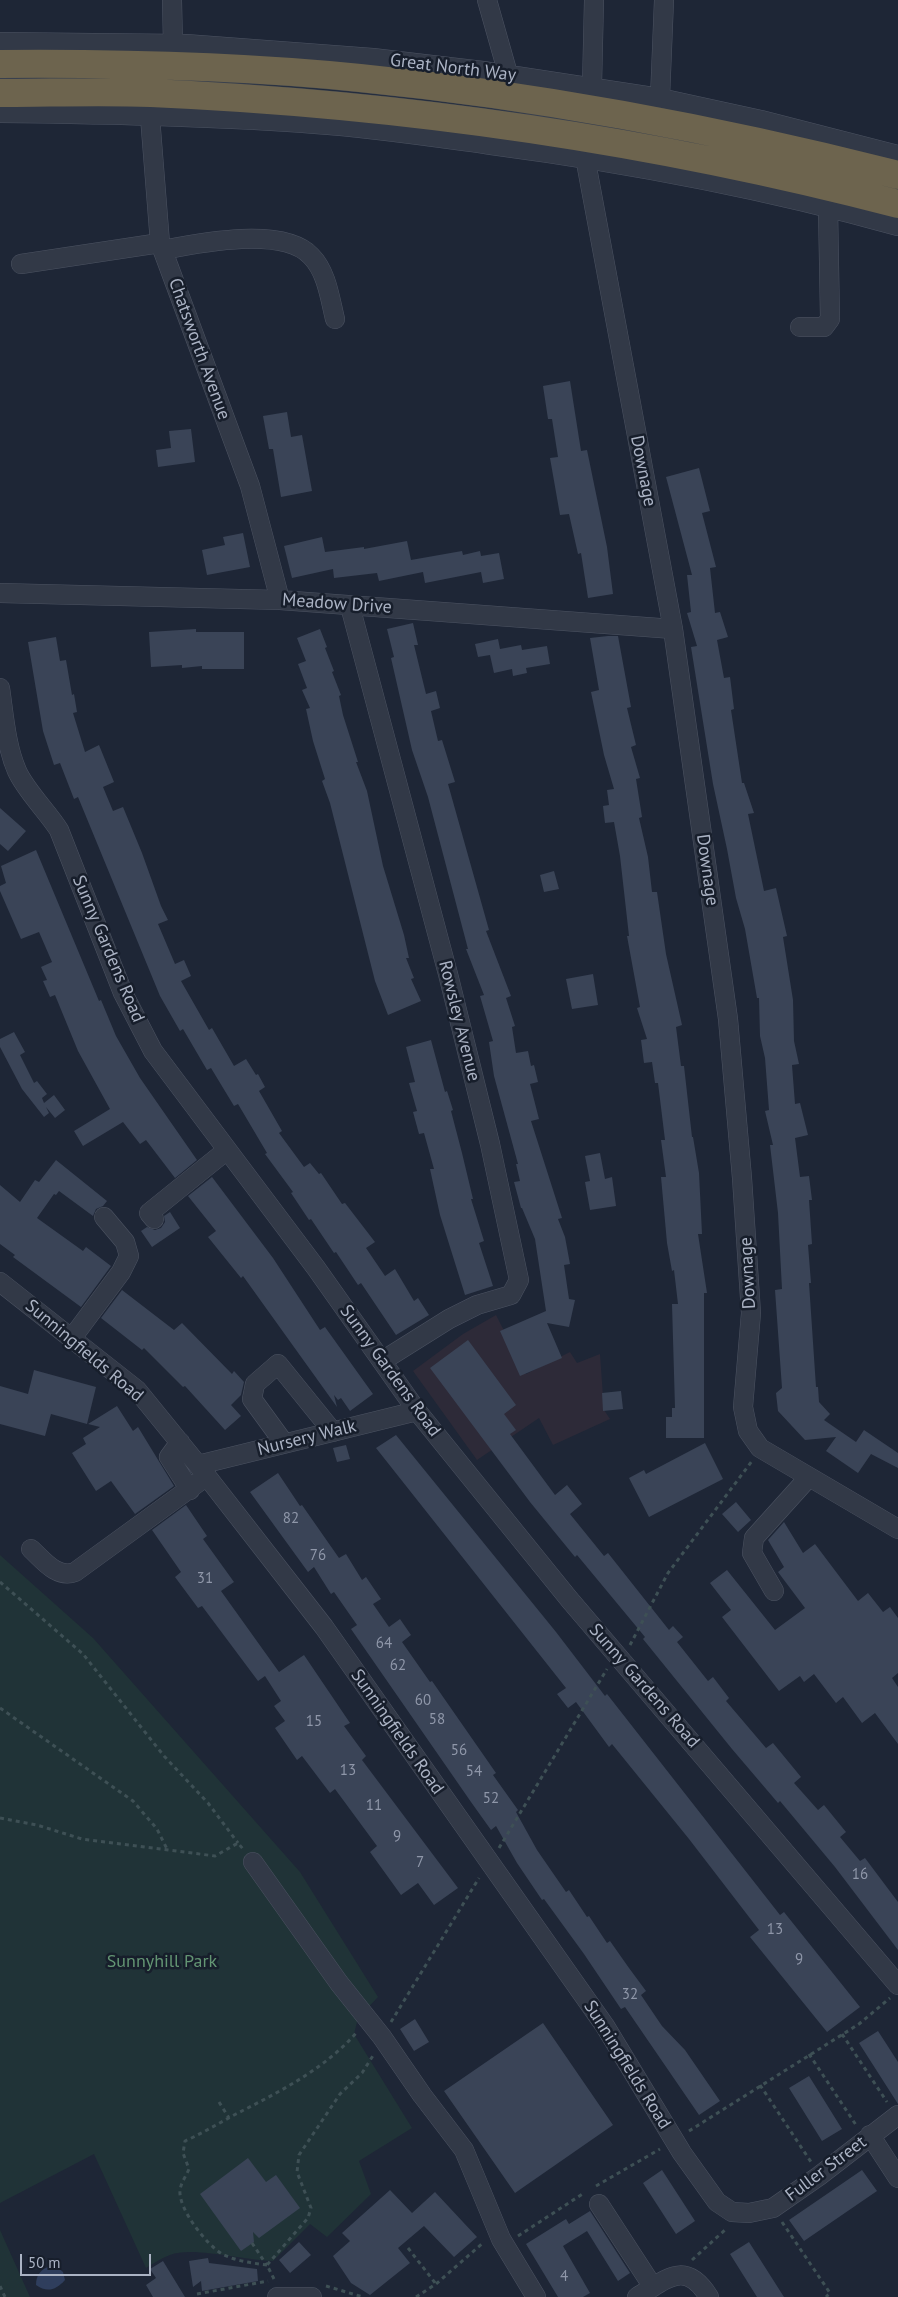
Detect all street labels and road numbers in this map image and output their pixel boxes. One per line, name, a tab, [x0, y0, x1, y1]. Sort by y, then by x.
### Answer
street label: Great North Way	[389, 50, 517, 86]
street label: Chatsworth Avenue	[163, 275, 235, 423]
street label: Downage	[626, 434, 660, 508]
street label: Meadow Drive	[281, 589, 393, 619]
street label: Downage	[691, 833, 723, 907]
street label: Sunny Gardens Road	[67, 872, 149, 1026]
street label: Rowsley Avenue	[434, 958, 484, 1084]
street label: Downage	[735, 1236, 761, 1310]
street label: Sunningfields Road	[21, 1295, 147, 1407]
street label: Sunny Gardens Road	[335, 1301, 445, 1441]
street label: Nursery Walk	[255, 1415, 359, 1461]
street label: Sunny Gardens Road	[584, 1620, 704, 1752]
street label: Sunningfields Road	[346, 1665, 448, 1799]
street label: Sunningfields Road	[579, 1997, 675, 2133]
street label: Fuller Street	[781, 2132, 871, 2206]

